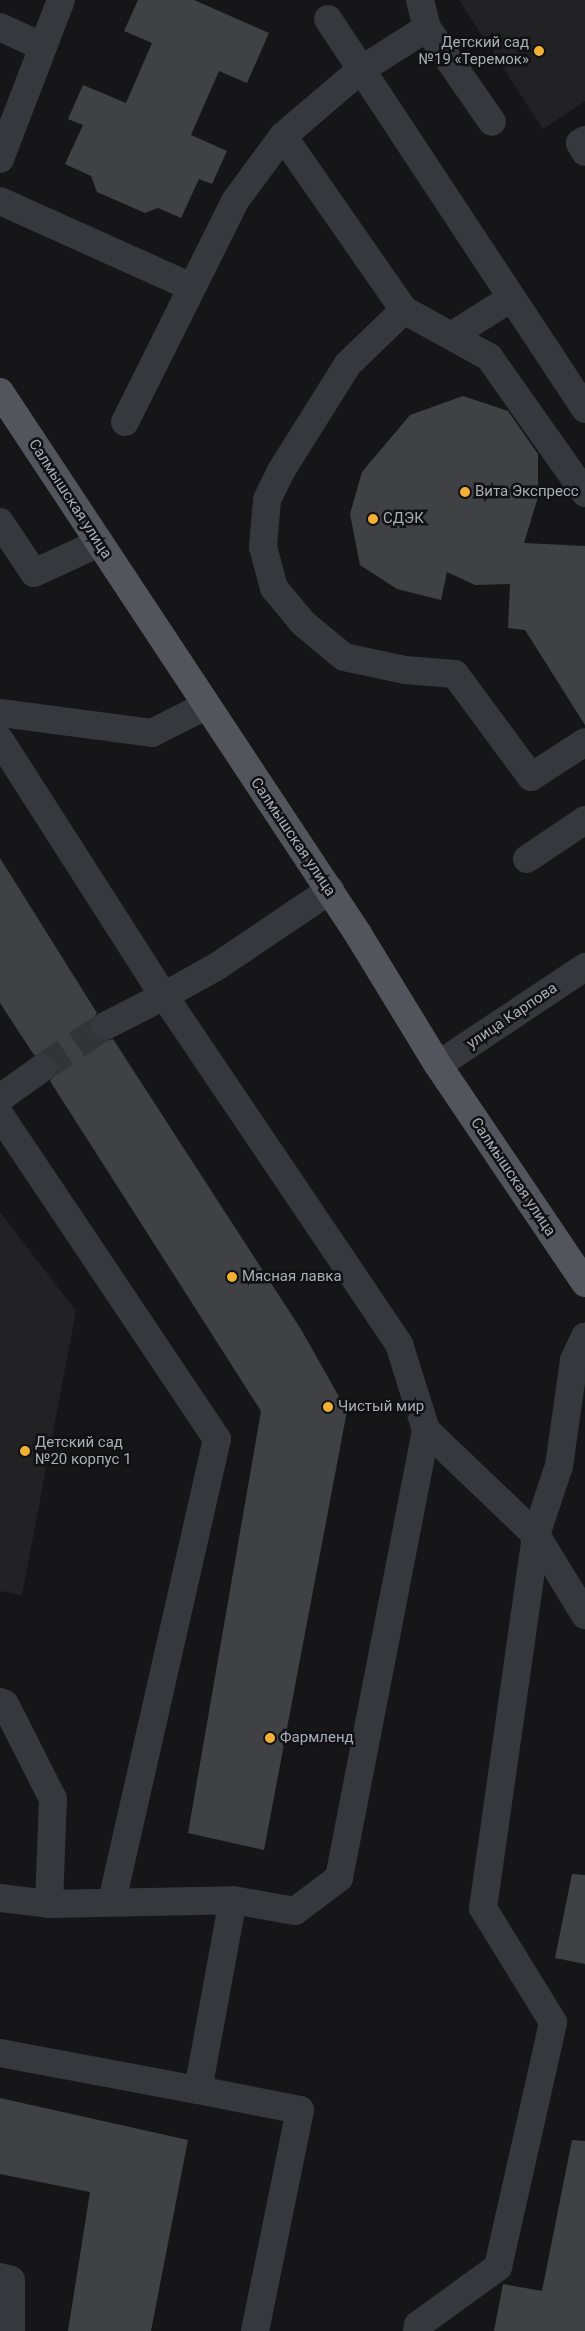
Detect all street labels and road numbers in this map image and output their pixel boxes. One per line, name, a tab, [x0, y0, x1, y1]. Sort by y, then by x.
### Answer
street label: Салмышская улица	[25, 436, 115, 562]
street label: Салмышская улица	[247, 774, 339, 900]
street label: улица Карпова	[463, 979, 561, 1053]
street label: Салмышская улица	[467, 1114, 559, 1240]

